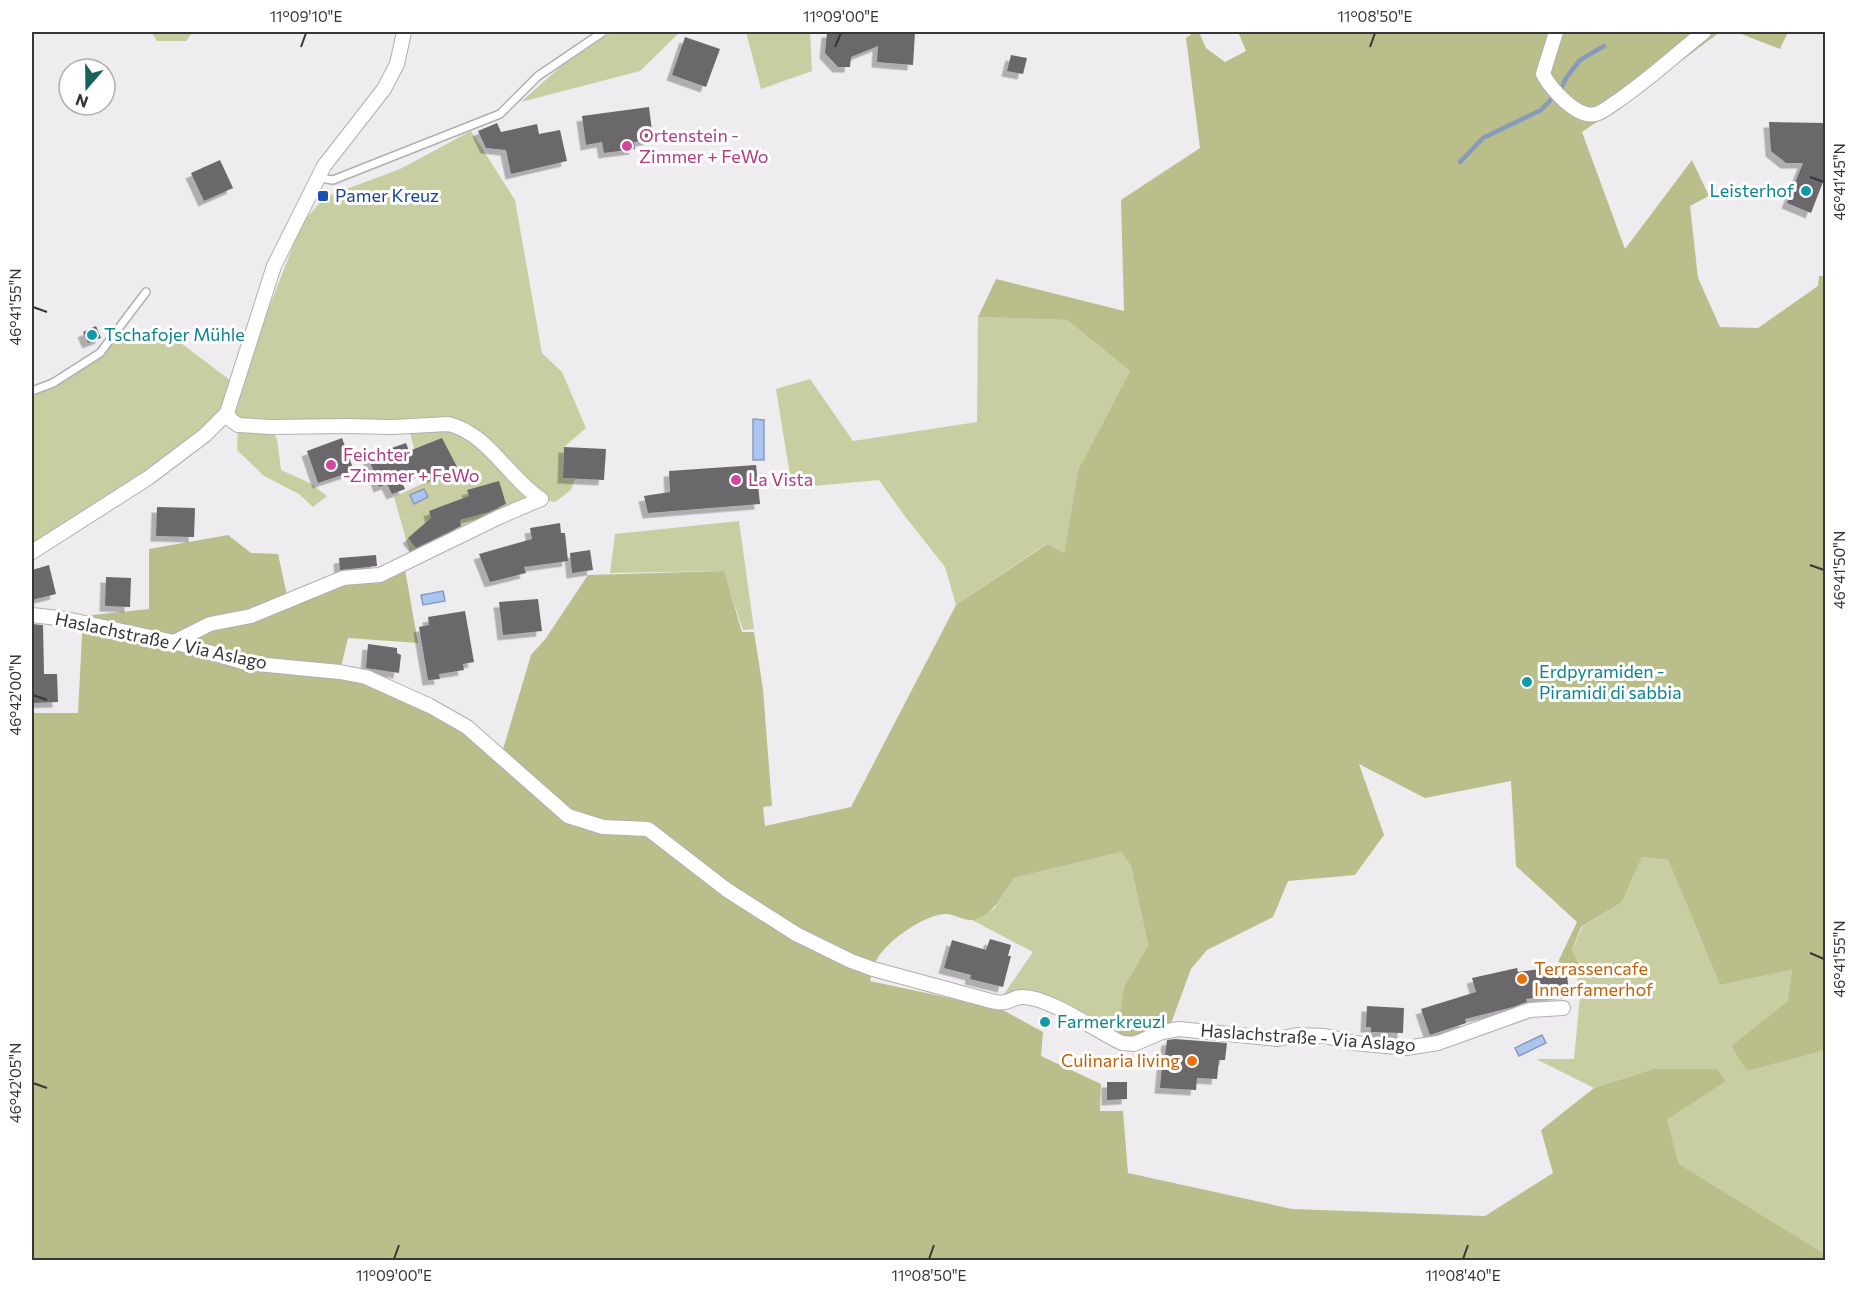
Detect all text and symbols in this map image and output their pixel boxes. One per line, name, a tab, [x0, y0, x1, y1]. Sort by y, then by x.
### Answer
text: 11°09'10"E	[270, 7, 342, 25]
text: 11°09'00"E	[803, 7, 879, 25]
text: 11°08'50"E	[1338, 7, 1412, 25]
north arrow	[57, 57, 117, 117]
text: N	[73, 91, 91, 113]
place label: Ortenstein - Zimmer + FeWo	[639, 124, 769, 167]
marker: Ortenstein - Zimmer + FeWo	[620, 139, 634, 153]
text: 46°41'45"N	[1830, 143, 1848, 221]
place label: Leisterhof	[1709, 179, 1795, 201]
place label: Pamer Kreuz	[335, 184, 439, 206]
marker: Leisterhof	[1799, 184, 1813, 198]
marker: Pamer Kreuz	[316, 189, 330, 203]
text: 46°41'55"N	[6, 268, 24, 346]
place label: Tschafojer Mühle	[104, 323, 245, 345]
marker: Tschafojer Mühle	[85, 328, 99, 342]
place label: Feichter -Zimmer + FeWo	[343, 443, 479, 486]
marker: Feichter -Zimmer + FeWo	[324, 458, 338, 472]
place label: La Vista	[748, 468, 813, 490]
marker: La Vista	[729, 473, 743, 487]
text: 46°41'50"N	[1830, 531, 1848, 609]
street label: Haslachstraße / Via Aslago	[53, 607, 269, 673]
text: 46°42'00"N	[6, 654, 24, 736]
place label: Erdpyramiden - Piramidi di sabbia	[1539, 660, 1682, 703]
marker: Erdpyramiden - Piramidi di sabbia	[1520, 675, 1534, 689]
text: 46°41'55"N	[1830, 920, 1848, 998]
place label: Terrassencafe Innerfamerhof	[1534, 957, 1654, 1000]
marker: Terrassencafe Innerfamerhof	[1515, 972, 1529, 986]
place label: Farmerkreuzl	[1057, 1010, 1166, 1032]
marker: Farmerkreuzl	[1038, 1015, 1052, 1029]
street label: Haslachstraße - Via Aslago	[1200, 1018, 1417, 1056]
text: 46°42'05"N	[6, 1043, 24, 1123]
place label: Culinaria living	[1061, 1049, 1180, 1071]
marker: Culinaria living	[1185, 1054, 1199, 1068]
text: 11°09'00"E	[356, 1266, 432, 1284]
text: 11°08'50"E	[892, 1266, 966, 1284]
text: 11°08'40"E	[1425, 1266, 1501, 1284]

